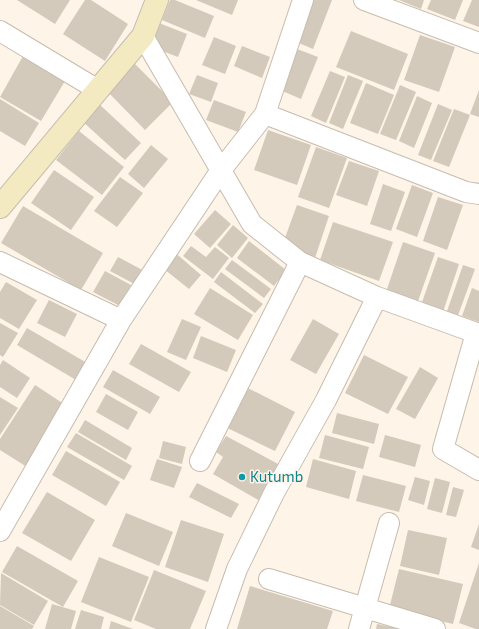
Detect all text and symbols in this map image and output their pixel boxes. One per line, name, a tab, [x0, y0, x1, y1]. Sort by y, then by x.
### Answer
place label: Kutumb	[250, 467, 303, 485]
marker: Kutumb	[237, 472, 247, 482]

